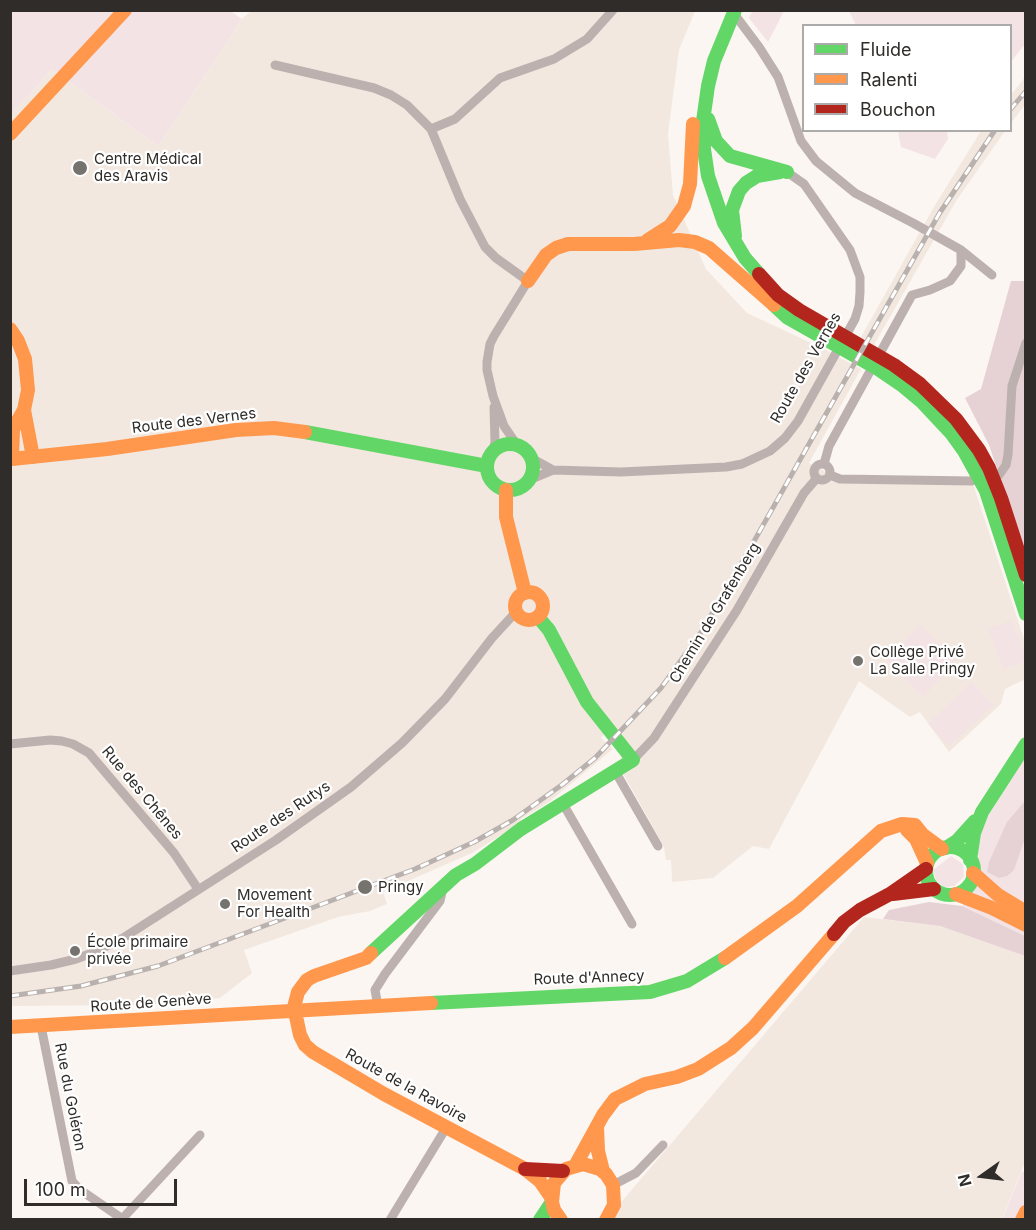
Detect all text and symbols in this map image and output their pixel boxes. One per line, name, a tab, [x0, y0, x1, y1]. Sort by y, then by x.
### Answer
legend	[802, 24, 1012, 132]
text: Fluide	[860, 39, 912, 60]
text: Ralenti	[860, 69, 917, 90]
text: Bouchon	[860, 99, 936, 120]
place label: Centre Médical des Aravis	[94, 150, 202, 185]
marker: Centre Médical des Aravis	[71, 159, 89, 177]
street label: Route des Vernes	[767, 309, 845, 427]
street label: Route des Vernes	[131, 404, 257, 438]
street label: Chemin de Grafenberg	[666, 539, 764, 687]
place label: Collège Privé La Salle Pringy	[870, 643, 975, 678]
marker: Collège Privé La Salle Pringy	[851, 654, 865, 668]
street label: Rue des Chênes	[98, 743, 186, 843]
street label: Route des Rutys	[228, 777, 334, 857]
marker: Pringy	[356, 878, 374, 896]
place label: Pringy	[378, 878, 424, 896]
place label: Movement For Health	[237, 886, 312, 921]
marker: Movement For Health	[218, 897, 232, 911]
place label: École primaire privée	[87, 933, 188, 968]
marker: École primaire privée	[68, 944, 82, 958]
street label: Route d'Annecy	[533, 967, 645, 989]
street label: Route de Genève	[90, 990, 212, 1016]
street label: Rue du Goléron	[51, 1042, 89, 1152]
street label: Route de la Ravoire	[342, 1045, 470, 1127]
north arrow	[952, 1146, 1012, 1206]
scale bar	[27, 1167, 180, 1205]
text: N	[953, 1172, 976, 1189]
text: 100 m	[35, 1179, 86, 1200]

